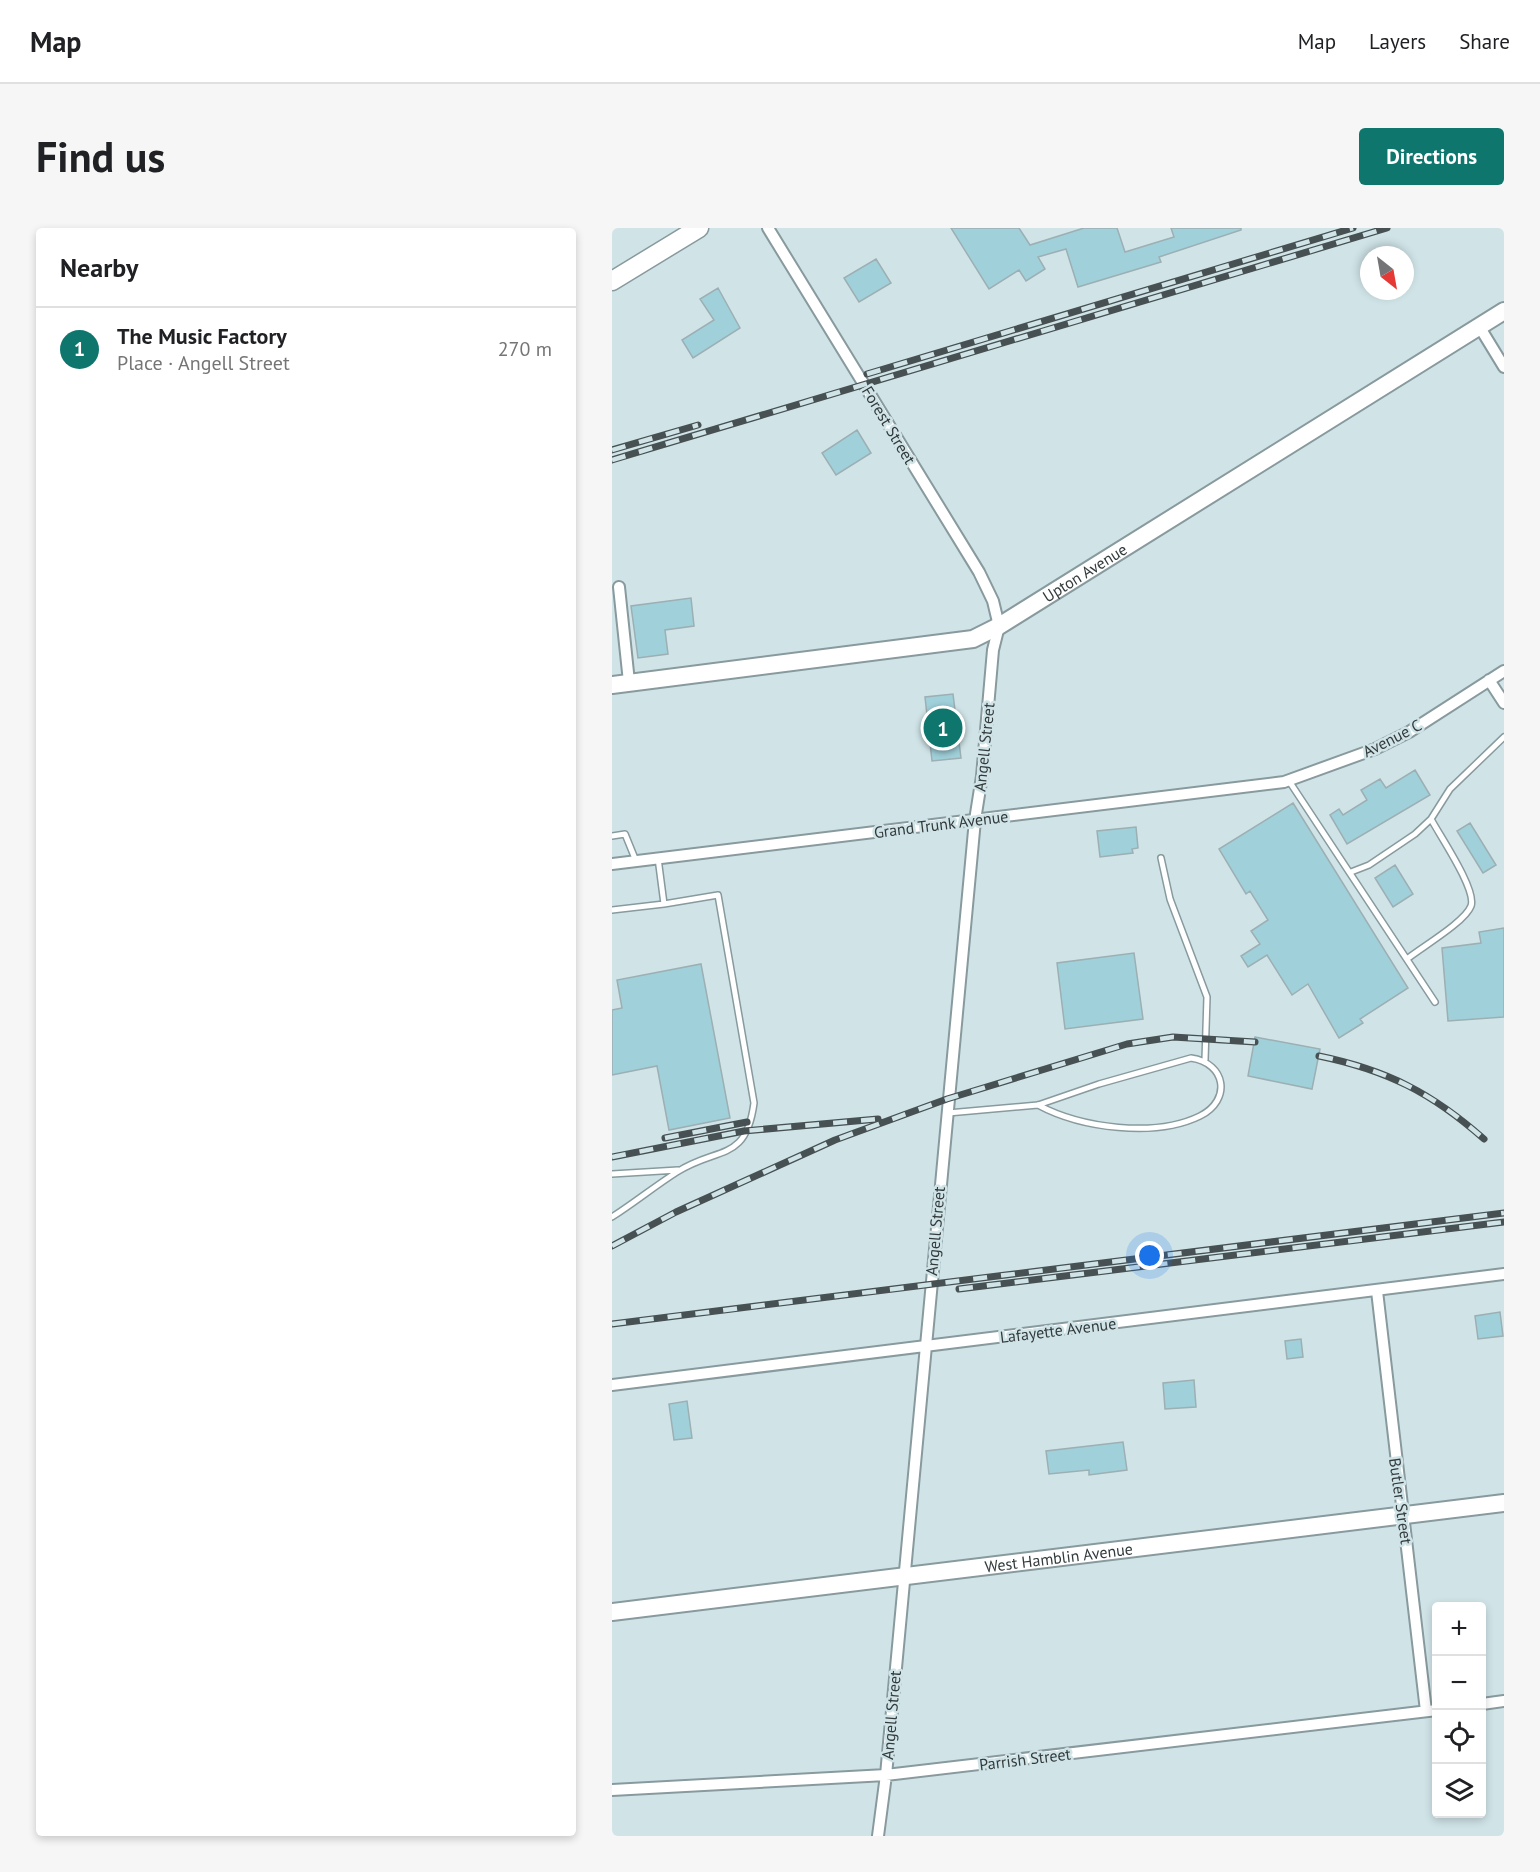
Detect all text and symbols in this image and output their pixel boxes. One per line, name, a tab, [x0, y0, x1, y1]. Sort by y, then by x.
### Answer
text: Map	[30, 23, 81, 60]
text: Map	[1298, 28, 1336, 55]
text: Layers	[1369, 28, 1426, 55]
text: Share	[1459, 28, 1510, 55]
button: Directions	[1359, 128, 1504, 185]
text: Find us	[36, 129, 165, 184]
north arrow	[1360, 246, 1414, 300]
text: Nearby	[60, 251, 138, 284]
text: The Music Factory	[117, 322, 287, 350]
text: 1	[74, 336, 85, 362]
text: 270 m	[498, 336, 552, 362]
text: Place · Angell Street	[117, 350, 290, 376]
street label: Forest Street	[858, 382, 920, 468]
street label: Upton Avenue	[1039, 539, 1131, 606]
street label: Angell Street	[969, 701, 999, 792]
pin: 1	[924, 706, 962, 750]
street label: Avenue C	[1359, 715, 1425, 761]
street label: Grand Trunk Avenue	[873, 806, 1009, 842]
street label: Angell Street	[921, 1185, 949, 1276]
your location	[1135, 1241, 1164, 1270]
street label: Lafayette Avenue	[999, 1313, 1117, 1347]
street label: Butler Street	[1385, 1457, 1417, 1546]
street label: West Hamblin Avenue	[983, 1538, 1134, 1576]
map controls	[1432, 1602, 1486, 1818]
button: +	[1432, 1602, 1486, 1656]
button: −	[1432, 1656, 1486, 1710]
street label: Angell Street	[877, 1669, 905, 1760]
button: locate	[1432, 1710, 1486, 1764]
street label: Parrish Street	[978, 1743, 1072, 1775]
button: layers	[1432, 1764, 1486, 1818]

